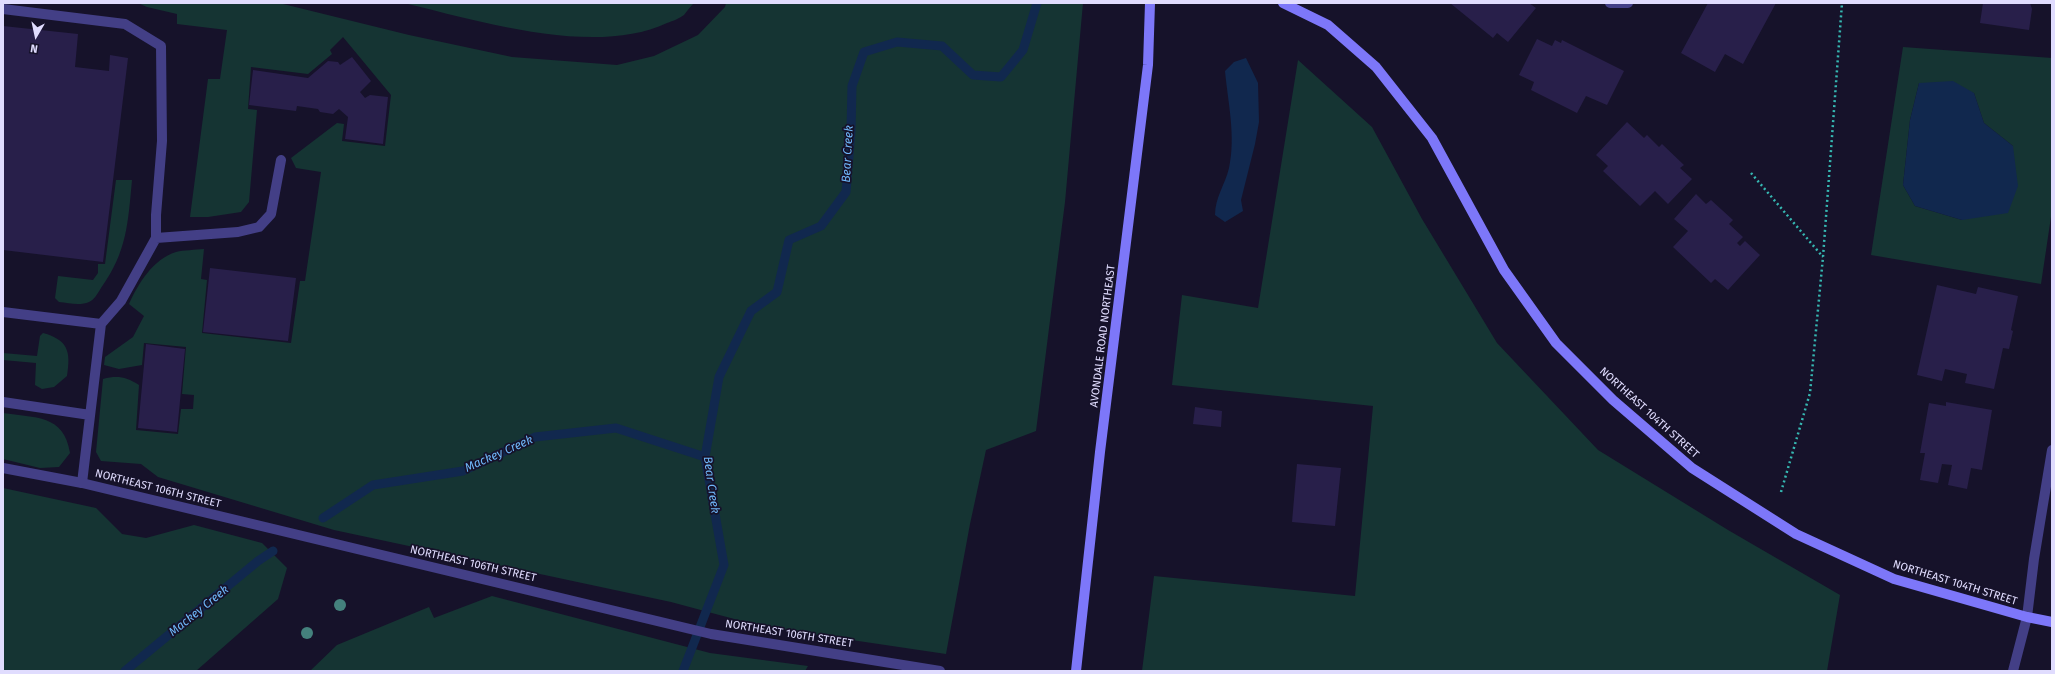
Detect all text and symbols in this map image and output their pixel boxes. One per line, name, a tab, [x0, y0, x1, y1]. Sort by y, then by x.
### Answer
north arrow	[16, 16, 56, 56]
text: N	[29, 41, 39, 55]
water label: Bear Creek	[839, 125, 857, 183]
street label: AVONDALE ROAD NORTHEAST	[1088, 264, 1118, 408]
street label: NORTHEAST 104TH STREET	[1597, 365, 1701, 461]
water label: Mackey Creek	[463, 433, 535, 475]
water label: Bear Creek	[700, 456, 722, 514]
street label: NORTHEAST 106TH STREET	[94, 467, 222, 511]
street label: NORTHEAST 106TH STREET	[409, 543, 537, 585]
street label: NORTHEAST 104TH STREET	[1891, 558, 2019, 608]
water label: Mackey Creek	[166, 582, 232, 640]
street label: NORTHEAST 106TH STREET	[724, 617, 854, 651]

